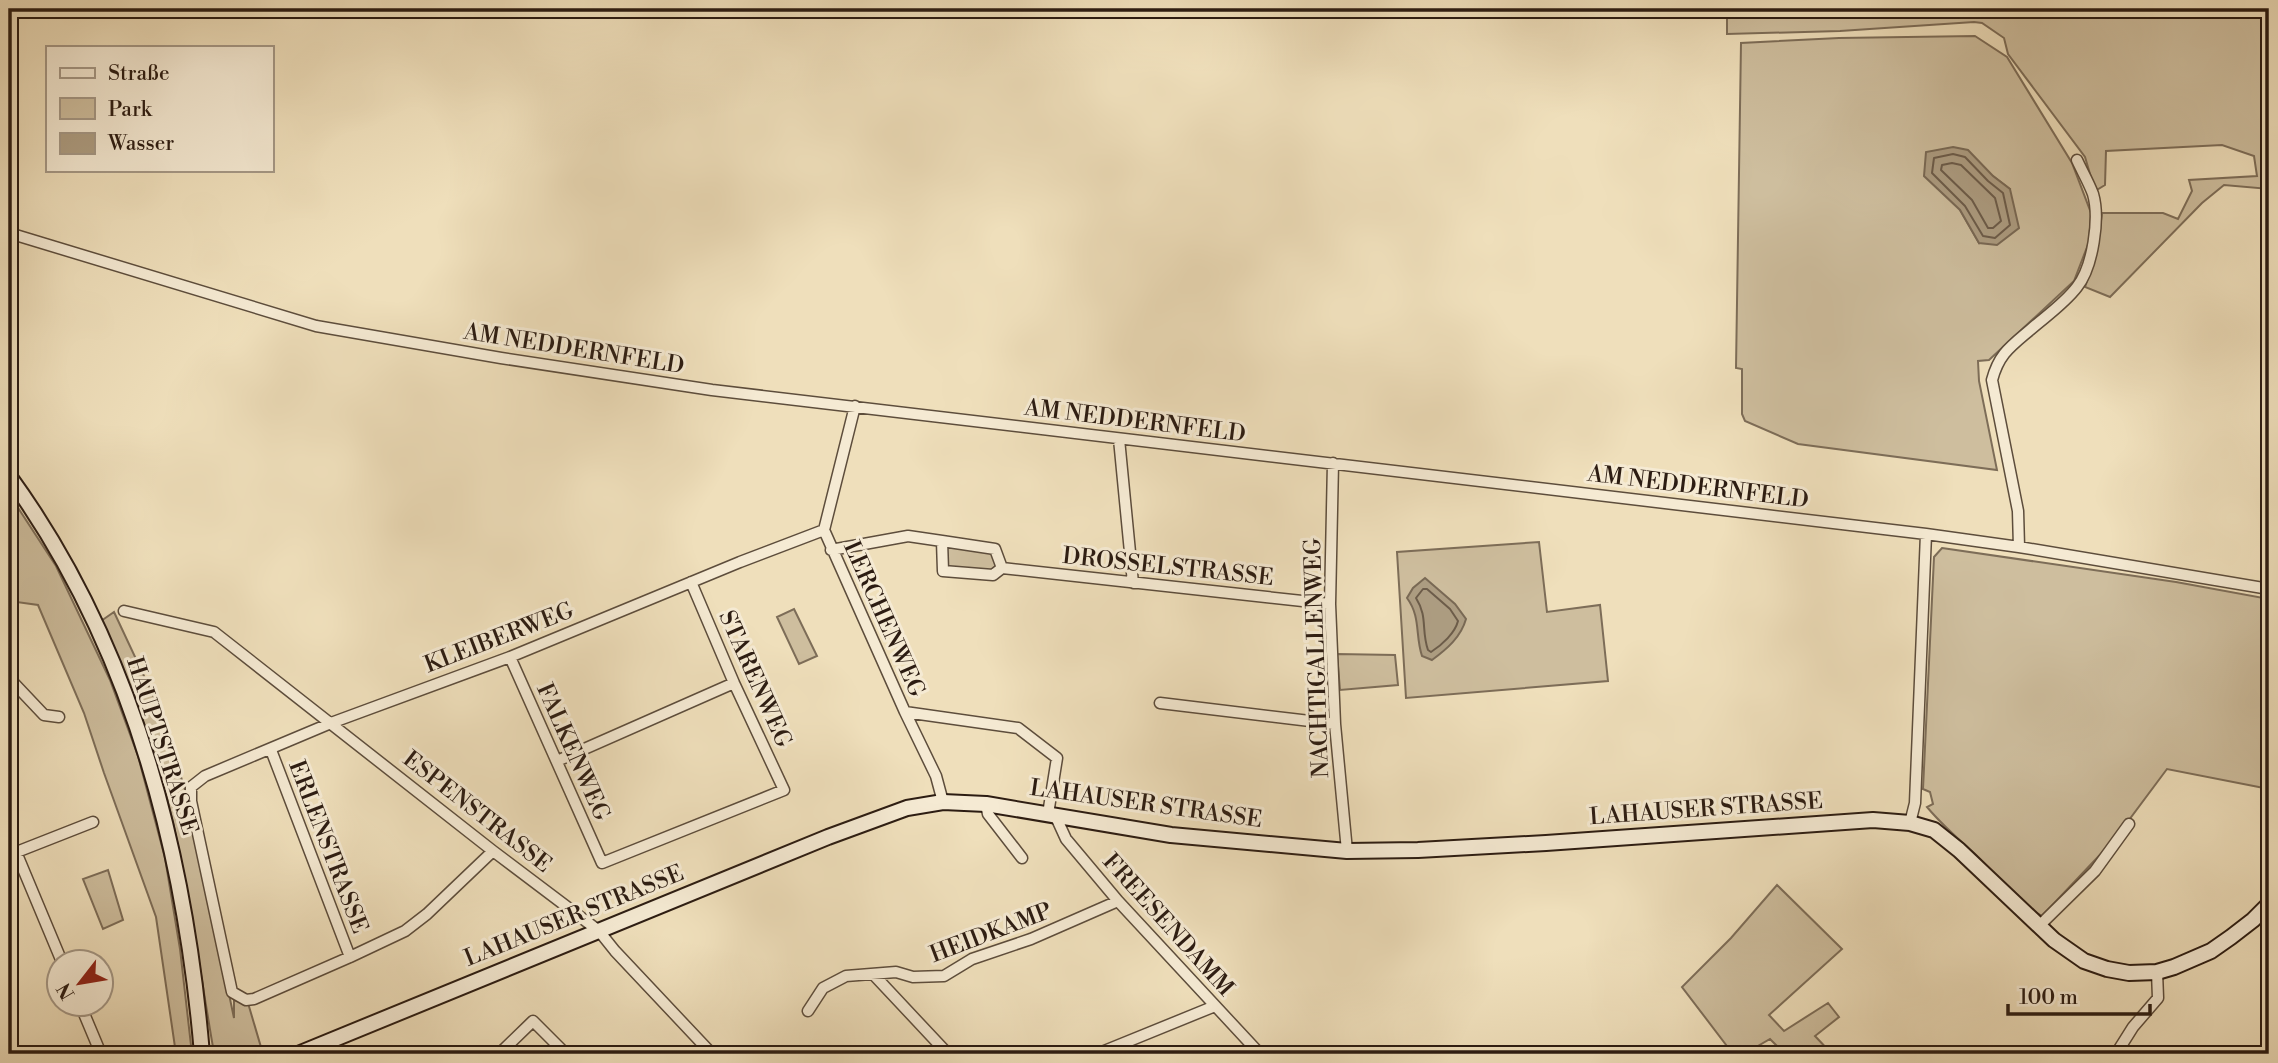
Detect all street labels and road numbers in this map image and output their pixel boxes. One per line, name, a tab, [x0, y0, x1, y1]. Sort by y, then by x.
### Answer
street label: AM NEDDERNFELD	[461, 318, 686, 380]
street label: AM NEDDERNFELD	[1022, 393, 1247, 448]
street label: AM NEDDERNFELD	[1585, 459, 1810, 514]
street label: LERCHENWEG	[837, 537, 931, 701]
street label: NACHTIGALLENWEG	[1299, 538, 1335, 778]
street label: DROSSELSTRASSE	[1061, 542, 1275, 592]
street label: KLEIBERWEG	[420, 597, 578, 679]
street label: STARENWEG	[712, 606, 798, 752]
street label: HAUPTSTRASSE	[120, 654, 204, 838]
street label: FALKENWEG	[530, 679, 616, 825]
street label: ESPENSTRASSE	[397, 745, 557, 879]
street label: ERLENSTRASSE	[282, 757, 374, 937]
street label: LAHAUSER STRASSE	[1028, 774, 1264, 834]
street label: LAHAUSER STRASSE	[1588, 787, 1824, 831]
street label: FREESENDAMM	[1097, 848, 1240, 1003]
street label: LAHAUSER STRASSE	[460, 859, 688, 973]
street label: HEIDKAMP	[926, 897, 1056, 969]

